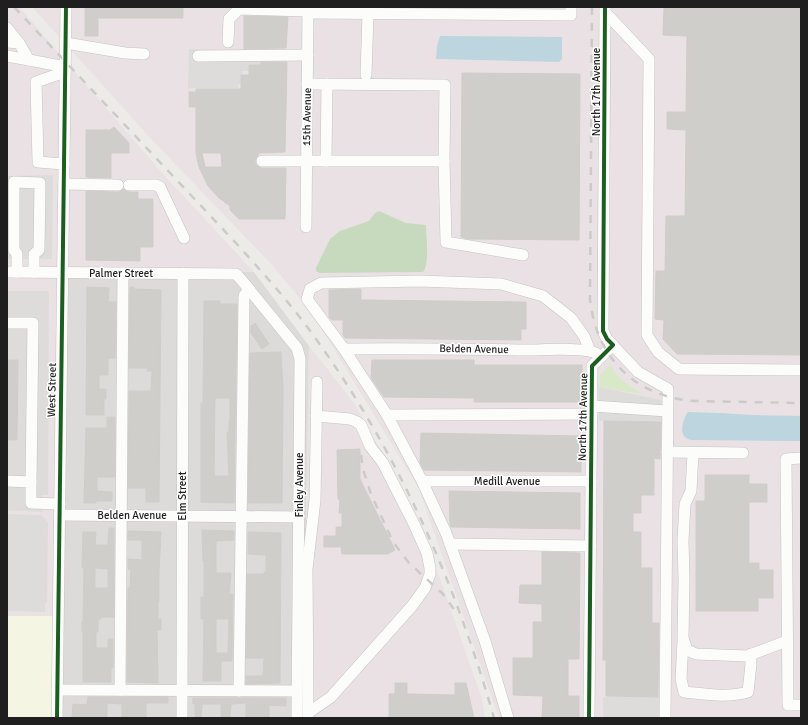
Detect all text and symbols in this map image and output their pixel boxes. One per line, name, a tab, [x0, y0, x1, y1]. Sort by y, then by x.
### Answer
street label: North 17th Avenue	[590, 48, 603, 136]
street label: 15th Avenue	[300, 88, 314, 146]
street label: Palmer Street	[89, 267, 153, 280]
street label: Belden Avenue	[439, 342, 509, 356]
street label: West Street	[45, 363, 59, 417]
street label: North 17th Avenue	[576, 373, 590, 461]
street label: Finley Avenue	[293, 452, 306, 518]
street label: Elm Street	[176, 471, 189, 521]
street label: Medill Avenue	[474, 475, 540, 488]
street label: Belden Avenue	[97, 509, 167, 522]

